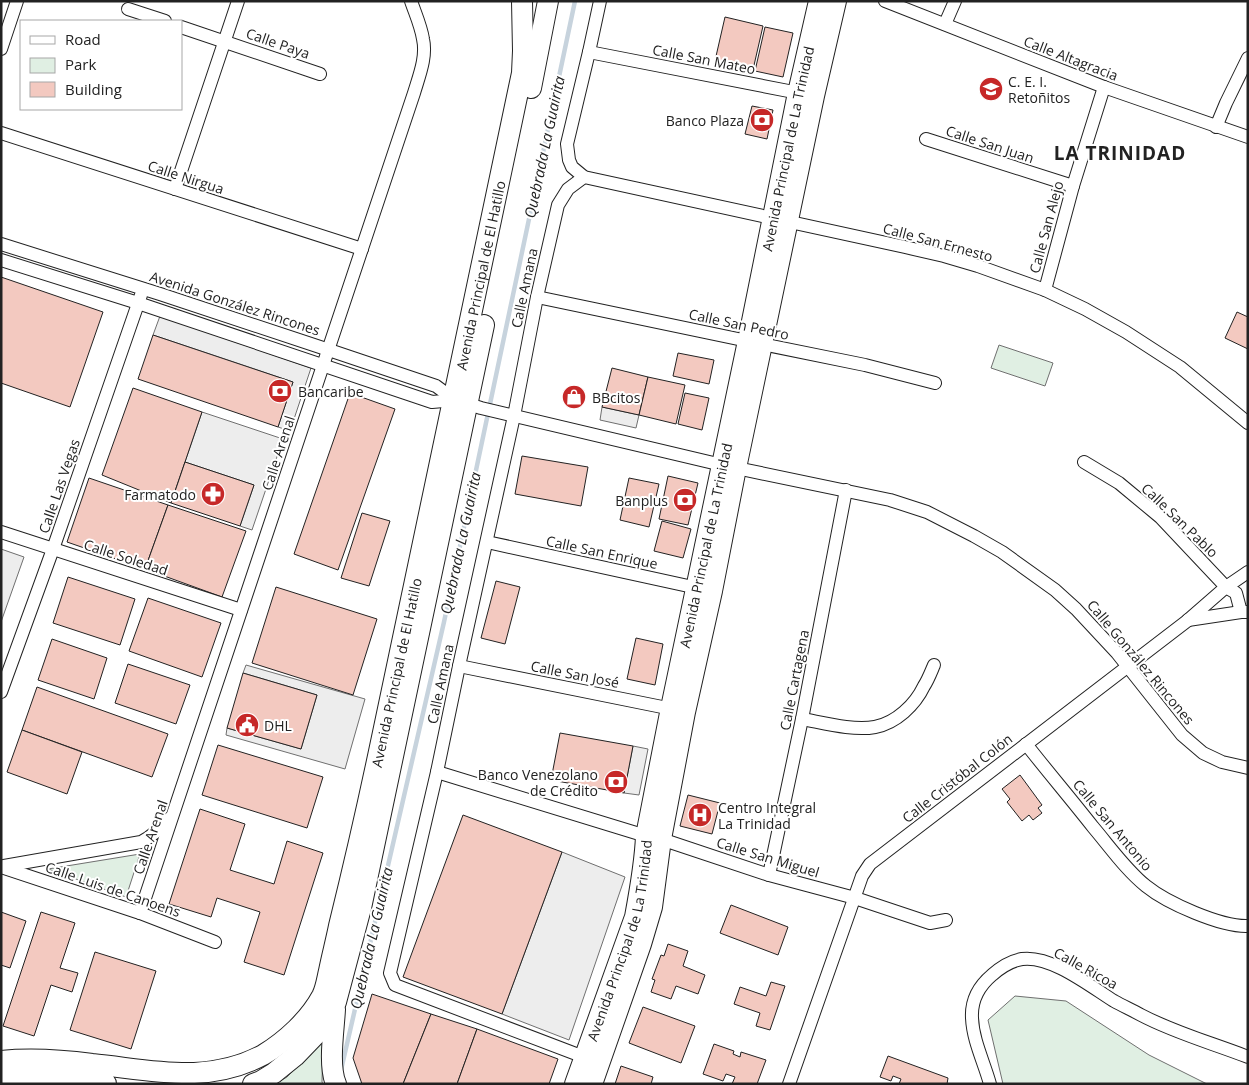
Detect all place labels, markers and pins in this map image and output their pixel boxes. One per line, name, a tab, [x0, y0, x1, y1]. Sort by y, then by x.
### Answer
place label: C. E. I. Retoñitos	[1008, 72, 1070, 107]
school or university icon: C. E. I. Retoñitos	[978, 76, 1004, 102]
bank icon: Banco Plaza	[749, 107, 775, 133]
place label: Banco Plaza	[666, 111, 744, 130]
bank icon: Bancaribe	[267, 378, 293, 404]
place label: Bancaribe	[298, 382, 364, 401]
shop icon: BBcitos	[561, 384, 587, 410]
place label: BBcitos	[592, 388, 641, 407]
pharmacy icon: Farmatodo	[200, 481, 226, 507]
place label: Farmatodo	[124, 485, 196, 504]
bank icon: Banplus	[672, 487, 698, 513]
place label: Banplus	[615, 491, 668, 510]
public building icon: DHL	[234, 712, 260, 738]
place label: DHL	[264, 716, 292, 735]
place label: Banco Venezolano de Crédito	[478, 765, 598, 800]
bank icon: Banco Venezolano de Crédito	[603, 769, 629, 795]
place label: Centro Integral La Trinidad	[718, 798, 816, 833]
hospital icon: Centro Integral La Trinidad	[687, 802, 713, 828]

